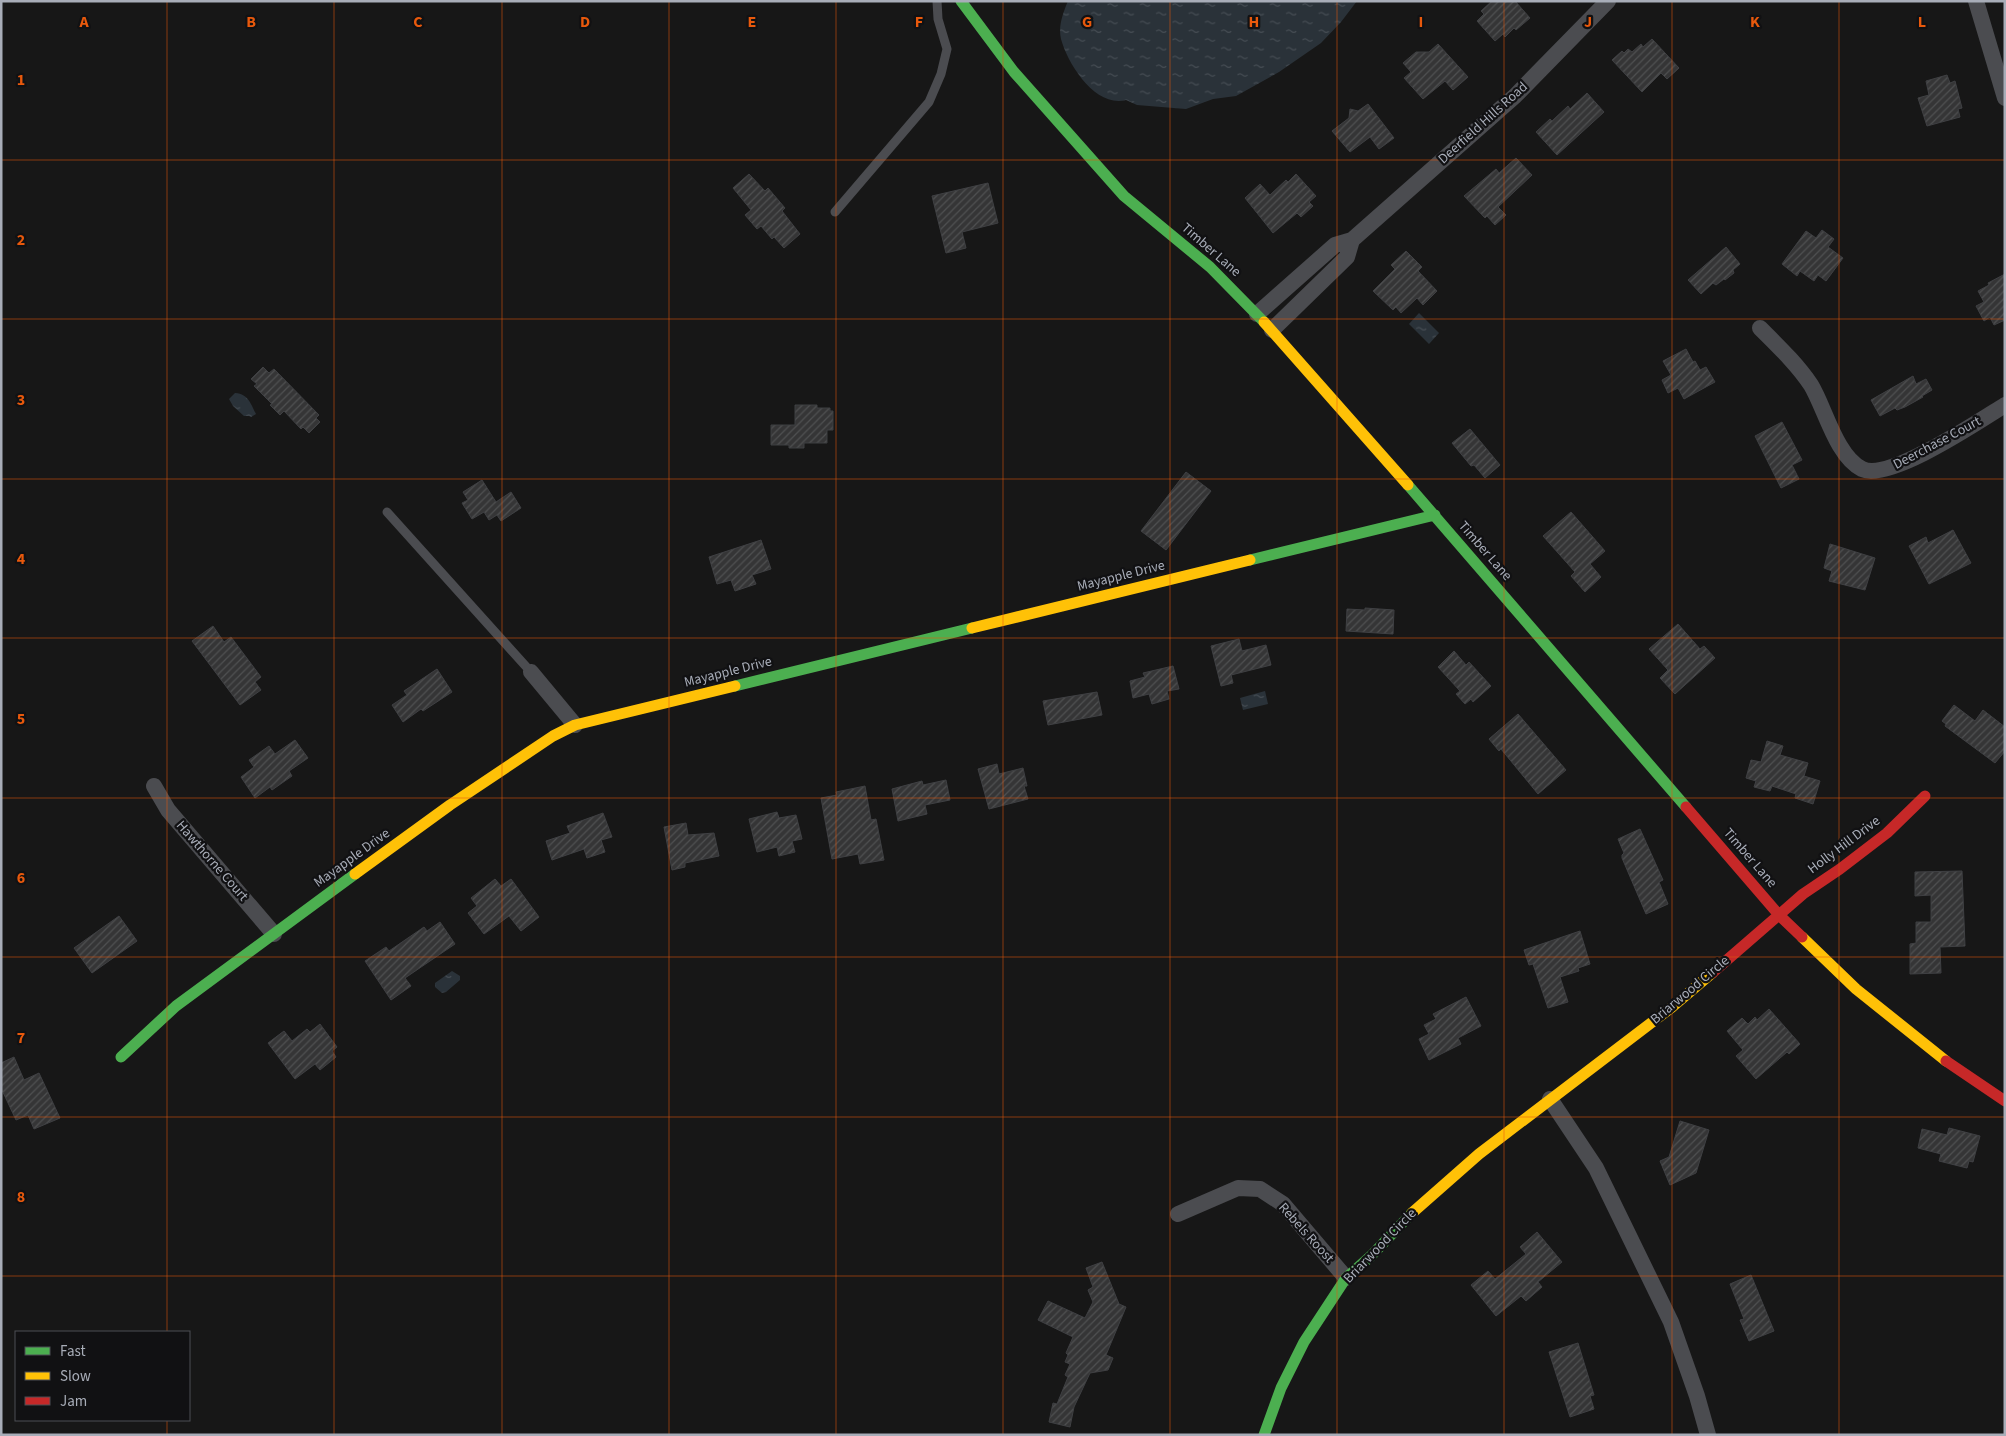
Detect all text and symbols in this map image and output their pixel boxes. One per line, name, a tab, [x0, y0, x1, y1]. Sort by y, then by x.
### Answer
text: A	[78, 11, 89, 33]
text: B	[246, 11, 256, 33]
text: C	[413, 11, 423, 33]
text: D	[580, 11, 590, 33]
text: E	[748, 11, 756, 33]
text: F	[915, 11, 923, 33]
text: G	[1082, 11, 1092, 33]
text: H	[1249, 11, 1259, 33]
text: I	[1419, 11, 1423, 33]
text: J	[1584, 11, 1592, 33]
text: K	[1750, 11, 1760, 33]
text: L	[1918, 11, 1926, 33]
text: 1	[17, 69, 25, 91]
street label: Deerfield Hills Road	[1434, 77, 1532, 169]
street label: Timber Lane	[1177, 218, 1245, 282]
text: 2	[17, 229, 25, 251]
text: 3	[17, 389, 25, 411]
street label: Deerchase Court	[1890, 411, 1985, 475]
street label: Timber Lane	[1453, 517, 1517, 585]
text: 4	[17, 548, 26, 570]
street label: Mayapple Drive	[1075, 555, 1167, 597]
street label: Mayapple Drive	[682, 651, 774, 693]
text: 5	[17, 708, 25, 730]
street label: Holly Hill Drive	[1804, 811, 1884, 879]
street label: Hawthorne Court	[171, 816, 253, 906]
street label: Mayapple Drive	[310, 824, 394, 892]
street label: Timber Lane	[1718, 824, 1782, 892]
text: 6	[17, 867, 25, 889]
street label: Briarwood Circle	[1646, 951, 1734, 1029]
text: 7	[17, 1027, 25, 1049]
text: 8	[17, 1186, 25, 1208]
street label: Rebels Roost	[1273, 1198, 1339, 1268]
street label: Briarwood Circle	[1339, 1204, 1421, 1288]
legend	[15, 1331, 190, 1421]
text: Fast	[60, 1341, 86, 1362]
text: Slow	[60, 1366, 91, 1387]
text: Jam	[60, 1391, 87, 1412]

